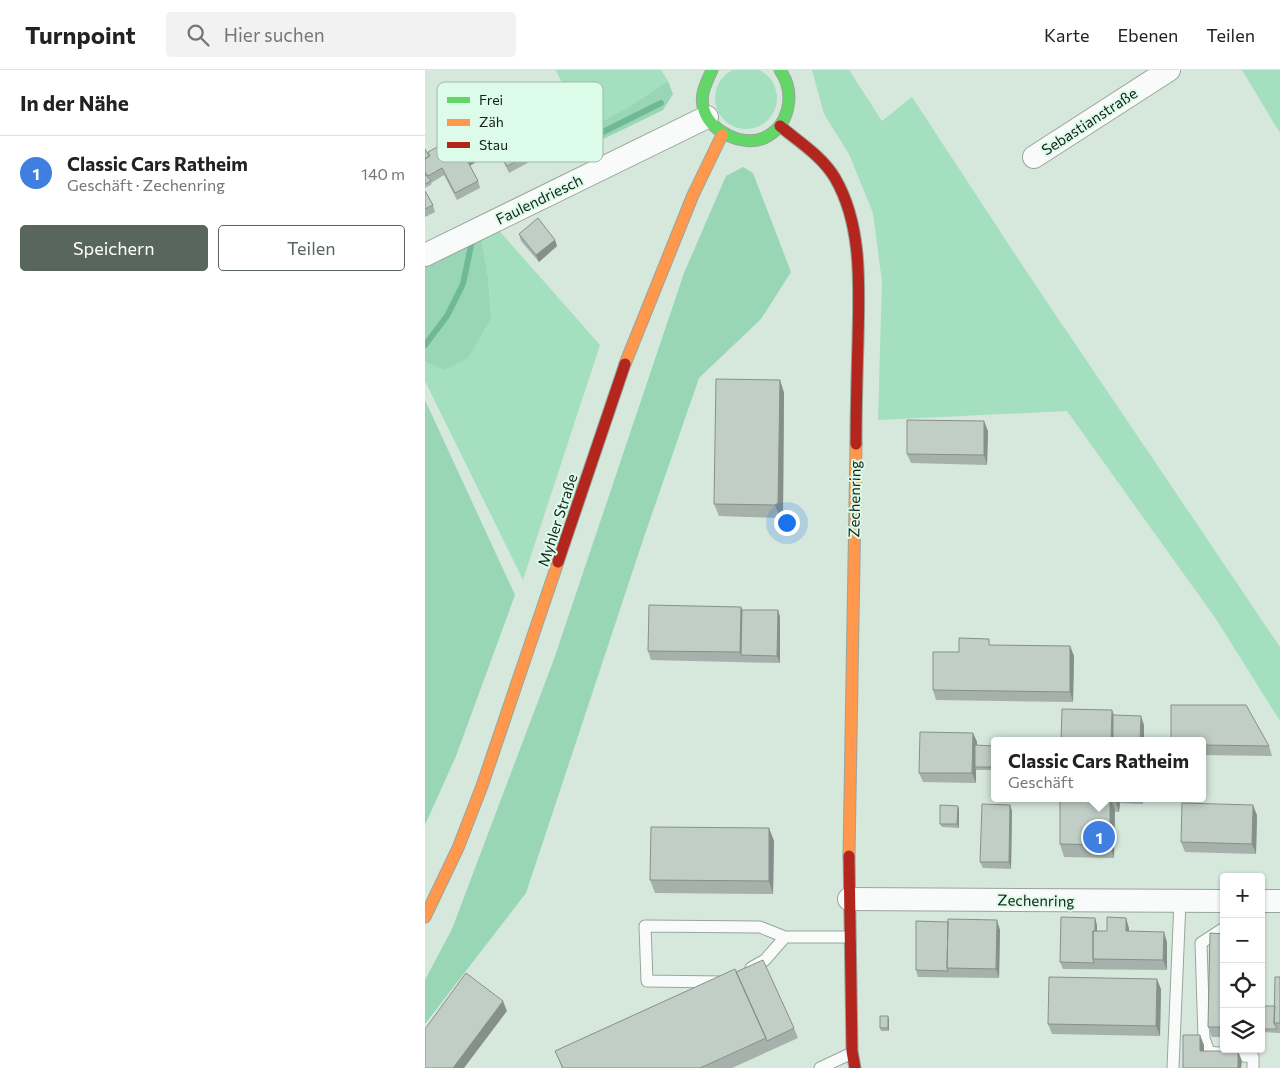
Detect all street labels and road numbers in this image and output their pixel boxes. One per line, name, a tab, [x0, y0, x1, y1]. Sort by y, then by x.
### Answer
street label: Sebastianstraße	[1038, 83, 1140, 159]
street label: Faulendriesch	[493, 170, 585, 228]
street label: Zechenring	[844, 460, 864, 538]
street label: Myhler Straße	[534, 471, 580, 569]
street label: Zechenring	[997, 890, 1075, 910]

